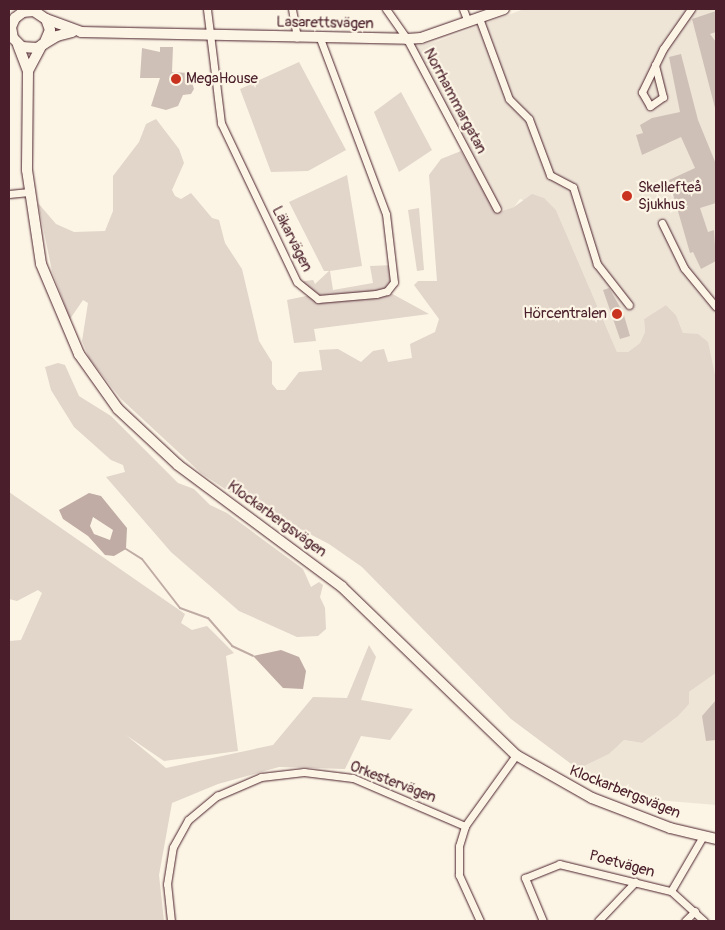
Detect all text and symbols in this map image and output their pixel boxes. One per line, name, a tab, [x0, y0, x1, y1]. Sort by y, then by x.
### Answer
street label: Lasarettsvägen	[276, 13, 374, 33]
street label: Norrhammargatan	[420, 45, 490, 157]
place label: MegaHouse	[186, 70, 258, 88]
marker: MegaHouse	[170, 73, 182, 85]
place label: Skellefteå Sjukhus	[638, 178, 702, 213]
marker: Skellefteå Sjukhus	[620, 189, 634, 203]
street label: Läkarvägen	[268, 203, 316, 275]
place label: Hörcentralen	[523, 305, 607, 323]
marker: Hörcentralen	[611, 308, 623, 320]
street label: Klockarbergsvägen	[224, 477, 330, 561]
street label: Orkestervägen	[347, 757, 439, 807]
street label: Klockarbergsvägen	[567, 762, 683, 822]
street label: Poetvägen	[587, 847, 657, 881]

